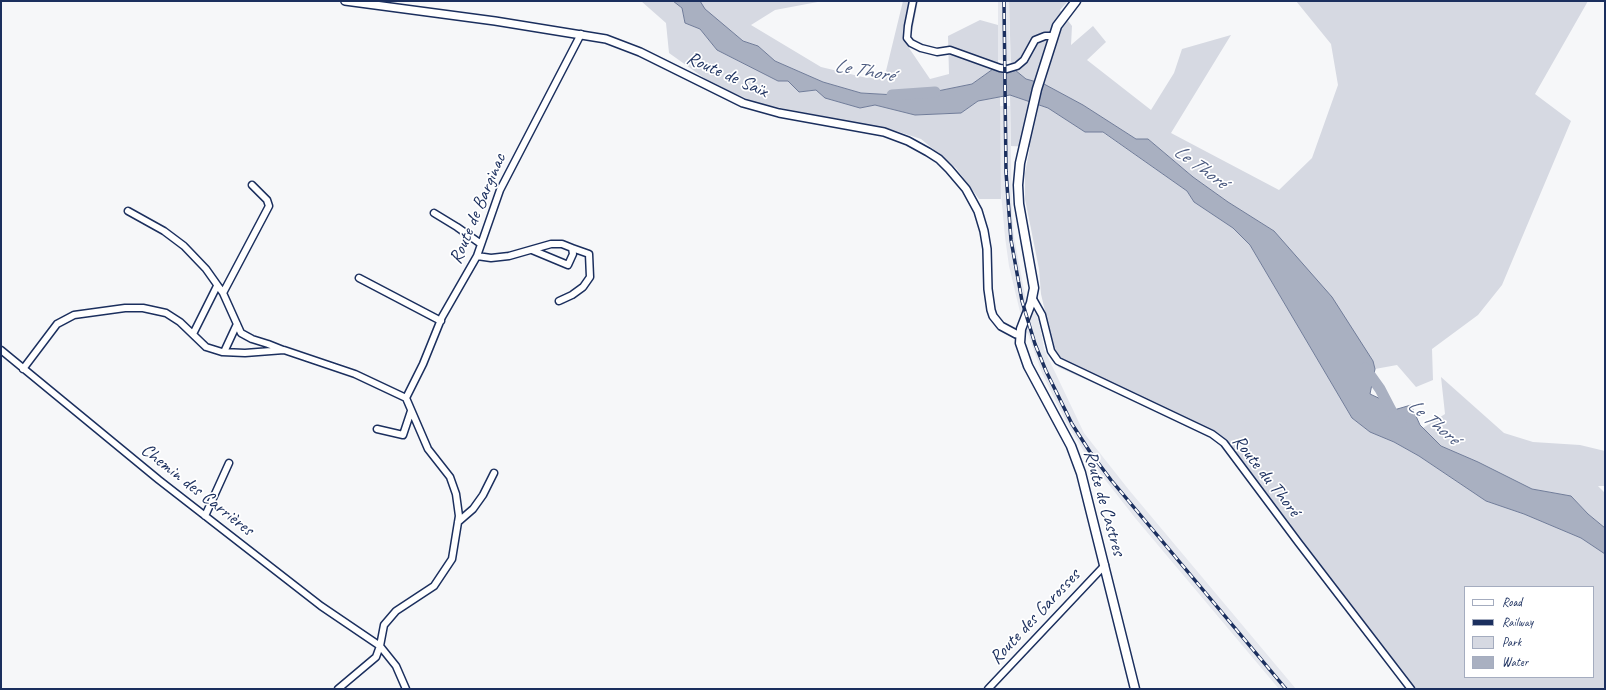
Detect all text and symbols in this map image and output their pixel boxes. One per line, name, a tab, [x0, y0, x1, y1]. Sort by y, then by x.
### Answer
street label: Route de Saïx	[683, 47, 771, 103]
water label: Le Thoré	[833, 54, 895, 88]
water label: Le Thoré	[1169, 140, 1231, 194]
street label: Route de Barginac	[445, 150, 511, 268]
water label: Le Thoré	[1403, 394, 1463, 450]
street label: Route du Thoré	[1227, 431, 1305, 521]
street label: Chemin des Carrières	[136, 439, 258, 541]
street label: Route de Castres	[1078, 448, 1130, 558]
street label: Route des Garosses	[985, 565, 1085, 669]
legend	[1464, 586, 1594, 678]
text: Road	[1502, 594, 1522, 610]
text: Railway	[1502, 614, 1533, 630]
text: Park	[1502, 634, 1521, 650]
text: Water	[1502, 654, 1528, 670]

